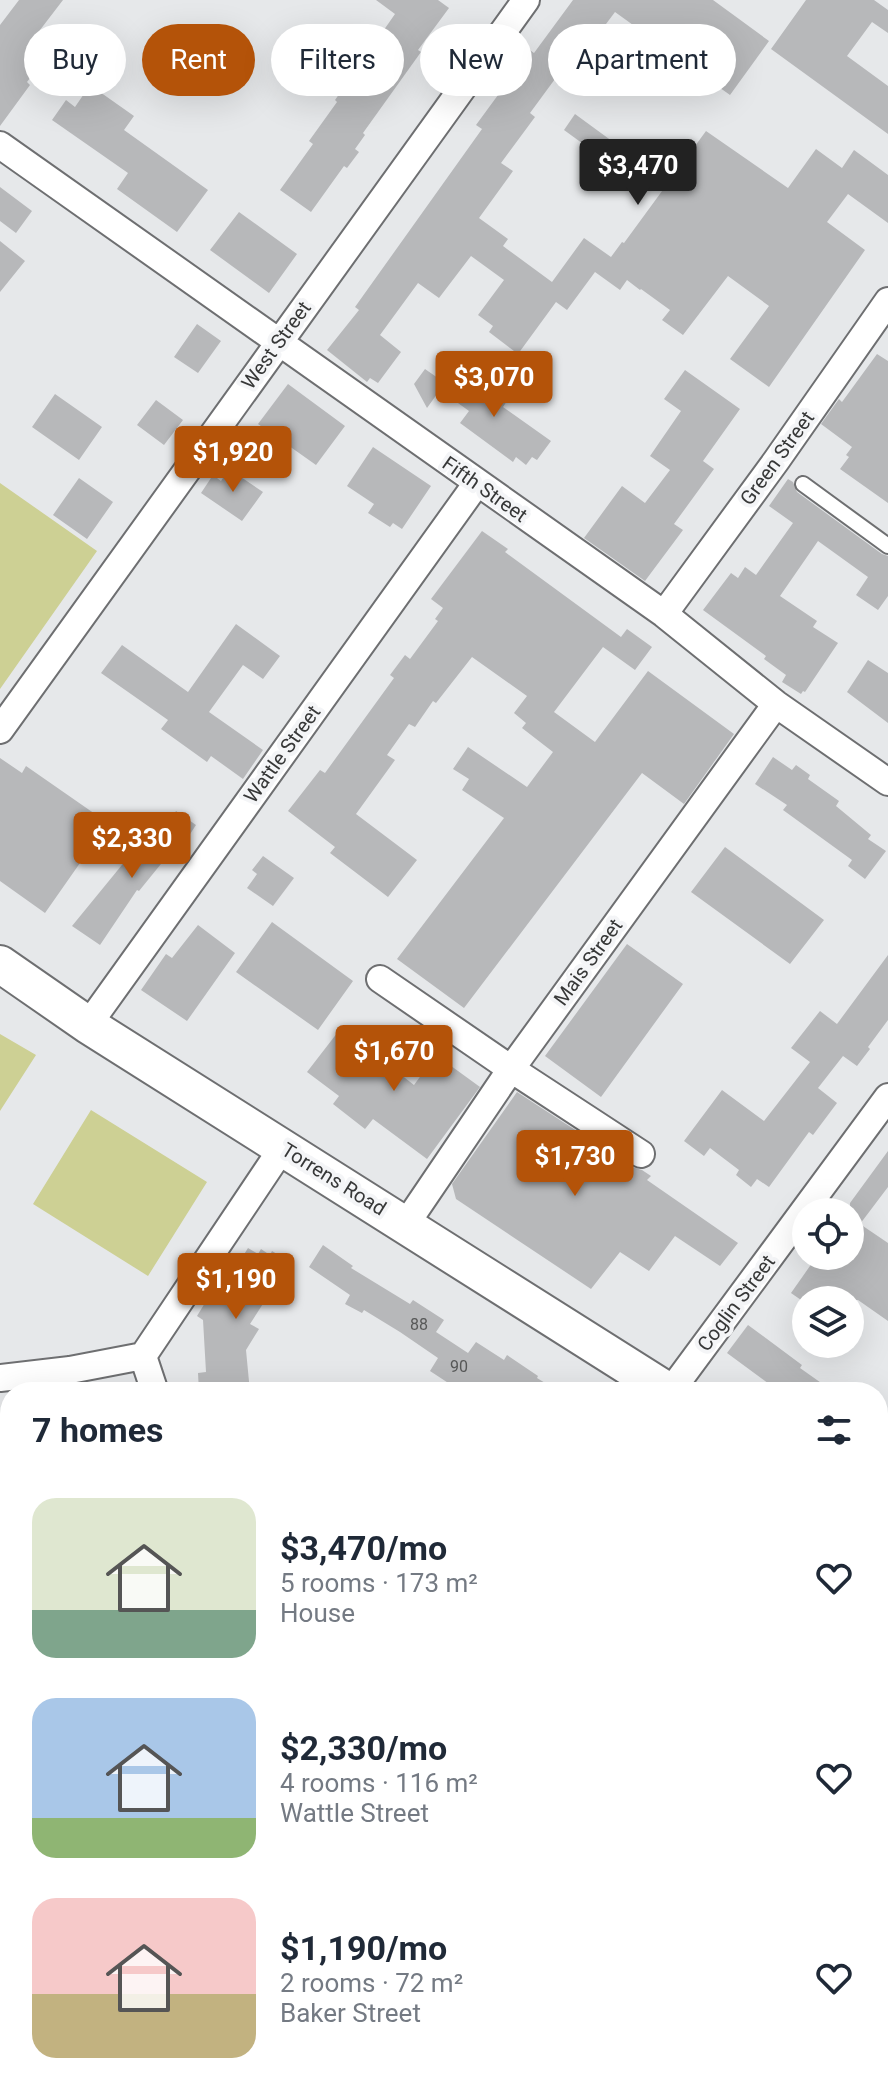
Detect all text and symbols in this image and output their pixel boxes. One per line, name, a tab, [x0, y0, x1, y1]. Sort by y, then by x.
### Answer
chip: Buy	[24, 24, 126, 96]
chip: Rent	[142, 24, 255, 96]
chip: Filters	[271, 24, 404, 96]
chip: New	[420, 24, 532, 96]
chip: Apartment	[548, 24, 736, 96]
pin: $3,470	[573, 139, 703, 207]
text: $3,470	[598, 150, 678, 180]
street label: West Street	[236, 296, 316, 394]
pin: $3,070	[429, 351, 559, 419]
text: $3,070	[454, 362, 534, 392]
street label: Green Street	[735, 406, 819, 510]
pin: $1,920	[168, 426, 298, 494]
text: $1,920	[193, 437, 273, 467]
street label: Fifth Street	[438, 451, 532, 527]
street label: Wattle Street	[239, 701, 325, 807]
pin: $2,330	[67, 812, 197, 880]
text: $2,330	[92, 823, 172, 853]
street label: Mais Street	[549, 914, 627, 1010]
pin: $1,670	[329, 1025, 459, 1093]
text: $1,670	[354, 1036, 434, 1066]
pin: $1,730	[510, 1130, 640, 1198]
street label: Torrens Road	[277, 1137, 391, 1221]
text: $1,730	[535, 1141, 615, 1171]
map controls	[792, 1198, 864, 1358]
button: locate	[792, 1198, 864, 1270]
street label: Coglin Street	[692, 1250, 780, 1356]
pin: $1,190	[171, 1253, 301, 1321]
text: $1,190	[196, 1264, 276, 1294]
button: layers	[792, 1286, 864, 1358]
house number: 88	[410, 1315, 428, 1334]
house number: 90	[450, 1357, 468, 1376]
icon: filters	[812, 1408, 856, 1452]
text: 7 homes	[32, 1410, 163, 1450]
text: $3,470/mo	[280, 1528, 447, 1568]
icon: home	[96, 1530, 192, 1626]
icon: heart	[812, 1556, 856, 1600]
text: 5 rooms · 173 m²	[280, 1568, 478, 1598]
text: House	[280, 1598, 355, 1628]
text: $2,330/mo	[280, 1728, 447, 1768]
icon: home	[96, 1730, 192, 1826]
icon: heart	[812, 1756, 856, 1800]
text: 4 rooms · 116 m²	[280, 1768, 478, 1798]
text: Wattle Street	[280, 1798, 429, 1828]
text: $1,190/mo	[280, 1928, 447, 1968]
icon: home	[96, 1930, 192, 2026]
icon: heart	[812, 1956, 856, 2000]
text: 2 rooms · 72 m²	[280, 1968, 463, 1998]
text: Baker Street	[280, 1998, 421, 2028]

